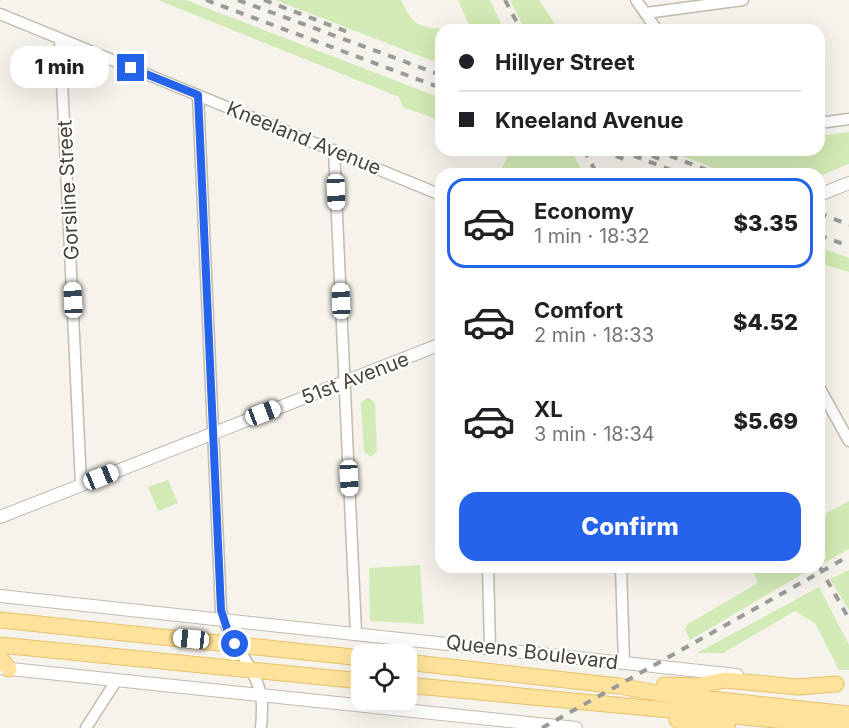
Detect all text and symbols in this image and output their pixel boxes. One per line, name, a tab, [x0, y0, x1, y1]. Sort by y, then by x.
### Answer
callout: 1 min	[11, 47, 110, 89]
text: Hillyer Street	[495, 49, 635, 75]
route end	[117, 54, 144, 81]
text: 1 min	[34, 55, 85, 79]
street label: Kneeland Avenue	[223, 96, 385, 180]
text: Kneeland Avenue	[495, 107, 684, 133]
street label: Gorsline Street	[52, 119, 84, 261]
car	[326, 174, 346, 210]
icon: car	[462, 196, 516, 250]
text: Economy	[534, 198, 634, 224]
text: $3.35	[733, 210, 798, 236]
text: 1 min · 18:32	[534, 224, 650, 248]
car	[63, 282, 83, 318]
car	[331, 283, 351, 319]
icon: car	[462, 295, 516, 349]
text: Comfort	[534, 297, 623, 323]
text: $4.52	[733, 309, 798, 335]
text: 2 min · 18:33	[534, 323, 654, 347]
street label: 51st Avenue	[298, 346, 412, 410]
icon: car	[462, 394, 516, 448]
text: XL	[534, 396, 563, 422]
car	[243, 398, 283, 428]
text: $5.69	[733, 408, 798, 434]
text: 3 min · 18:34	[534, 422, 655, 446]
car	[339, 460, 359, 496]
car	[81, 462, 121, 492]
button: Confirm	[459, 492, 801, 561]
car	[172, 628, 210, 650]
route start	[221, 630, 248, 657]
street label: Queens Boulevard	[445, 630, 619, 674]
map controls	[351, 644, 417, 710]
button: locate	[351, 644, 417, 710]

